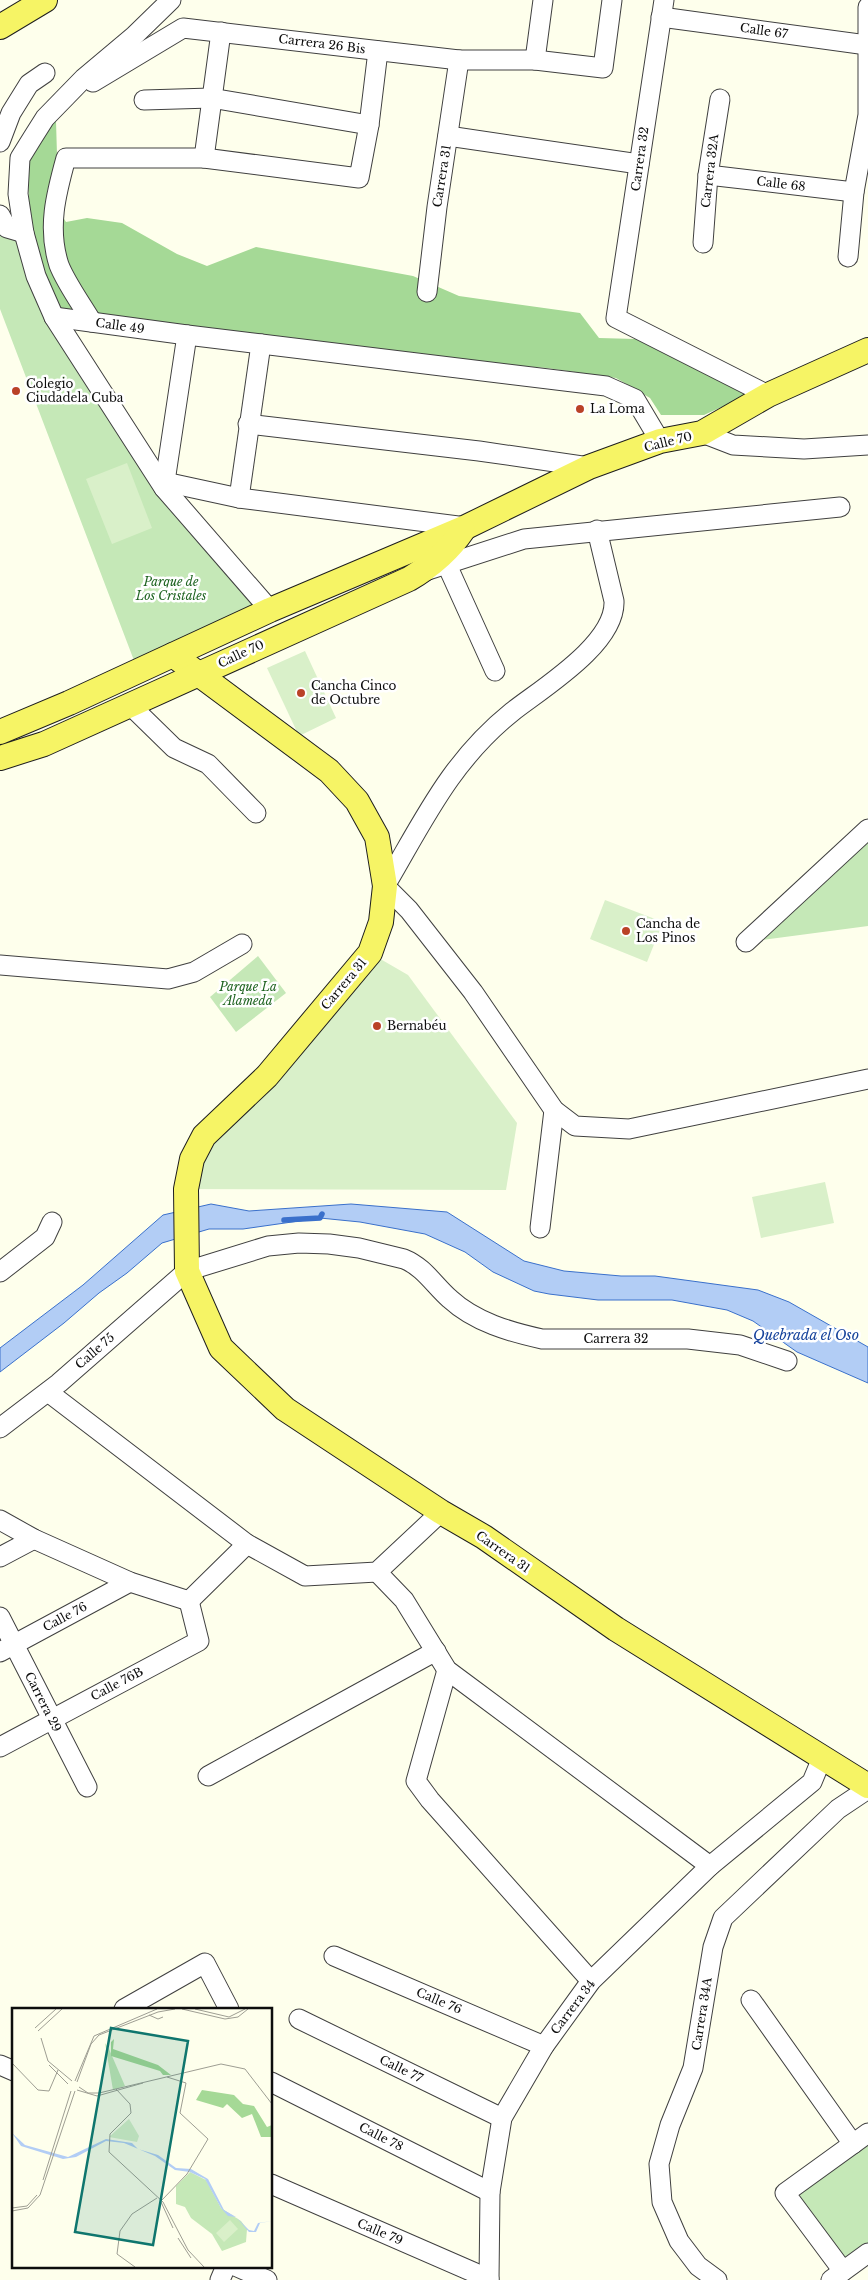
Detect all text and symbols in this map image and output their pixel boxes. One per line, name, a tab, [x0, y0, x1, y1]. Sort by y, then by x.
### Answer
street label: Calle 67	[739, 20, 790, 41]
street label: Carrera 26 Bis	[278, 31, 366, 56]
street label: Carrera 32	[628, 126, 651, 192]
street label: Carrera 32A	[698, 132, 722, 209]
street label: Carrera 31	[429, 144, 454, 208]
street label: Calle 68	[756, 173, 806, 194]
street label: Calle 49	[95, 315, 145, 336]
place label: Colegio Ciudadela Cuba	[26, 376, 124, 405]
marker: Colegio Ciudadela Cuba	[10, 385, 22, 397]
place label: La Loma	[590, 401, 645, 416]
marker: La Loma	[574, 403, 586, 415]
street label: Calle 70	[642, 428, 693, 455]
park label: Parque de Los Cristales	[135, 574, 207, 603]
street label: Calle 70	[215, 636, 266, 671]
place label: Cancha Cinco de Octubre	[311, 678, 397, 707]
marker: Cancha Cinco de Octubre	[295, 687, 307, 699]
place label: Cancha de Los Pinos	[636, 916, 700, 945]
marker: Cancha de Los Pinos	[620, 925, 632, 937]
street label: Carrera 31	[318, 955, 370, 1013]
park label: Parque La Alameda	[218, 979, 277, 1008]
place label: Bernabéu	[387, 1018, 447, 1033]
marker: Bernabéu	[371, 1020, 383, 1032]
water label: Quebrada el Oso	[753, 1326, 859, 1344]
street label: Calle 75	[72, 1329, 117, 1372]
street label: Carrera 32	[584, 1331, 648, 1346]
street label: Carrera 31	[473, 1527, 533, 1576]
street label: Calle 76	[40, 1599, 90, 1634]
street label: Calle 76B	[88, 1663, 146, 1704]
street label: Carrera 29	[22, 1669, 65, 1734]
street label: Carrera 34	[547, 1976, 598, 2037]
street label: Carrera 34A	[688, 1976, 715, 2052]
street label: Calle 76	[414, 1984, 465, 2017]
inset map	[12, 2008, 272, 2268]
street label: Calle 77	[377, 2052, 426, 2086]
street label: Calle 78	[357, 2119, 406, 2154]
street label: Calle 79	[355, 2215, 405, 2248]

